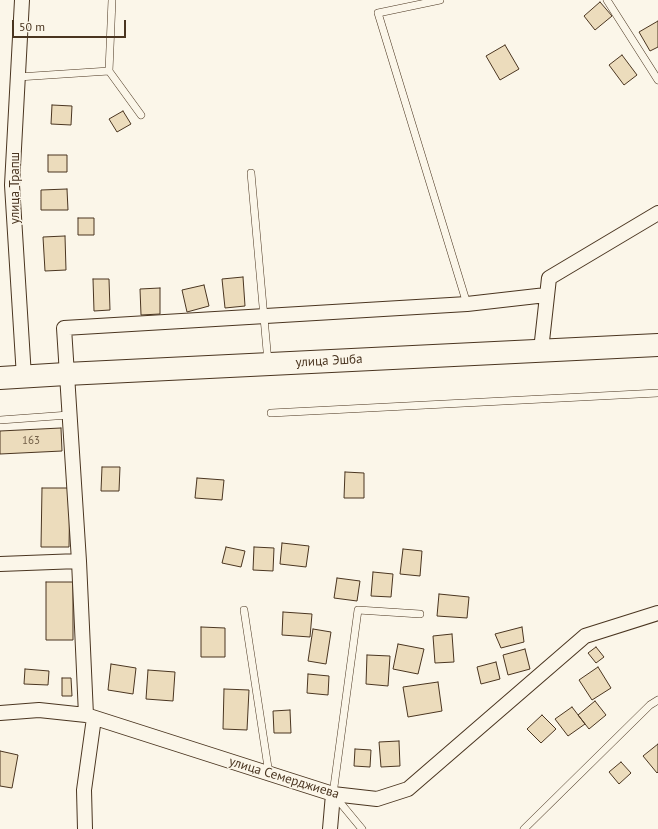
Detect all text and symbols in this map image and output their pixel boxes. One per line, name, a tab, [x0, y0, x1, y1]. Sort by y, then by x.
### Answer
scale bar	[14, 12, 128, 38]
text: 50 m	[19, 19, 45, 34]
street label: улица Трапш	[7, 152, 23, 224]
street label: улица Эшба	[295, 351, 363, 371]
house number: 163	[22, 434, 40, 448]
street label: улица Семерджиева	[227, 754, 341, 802]

